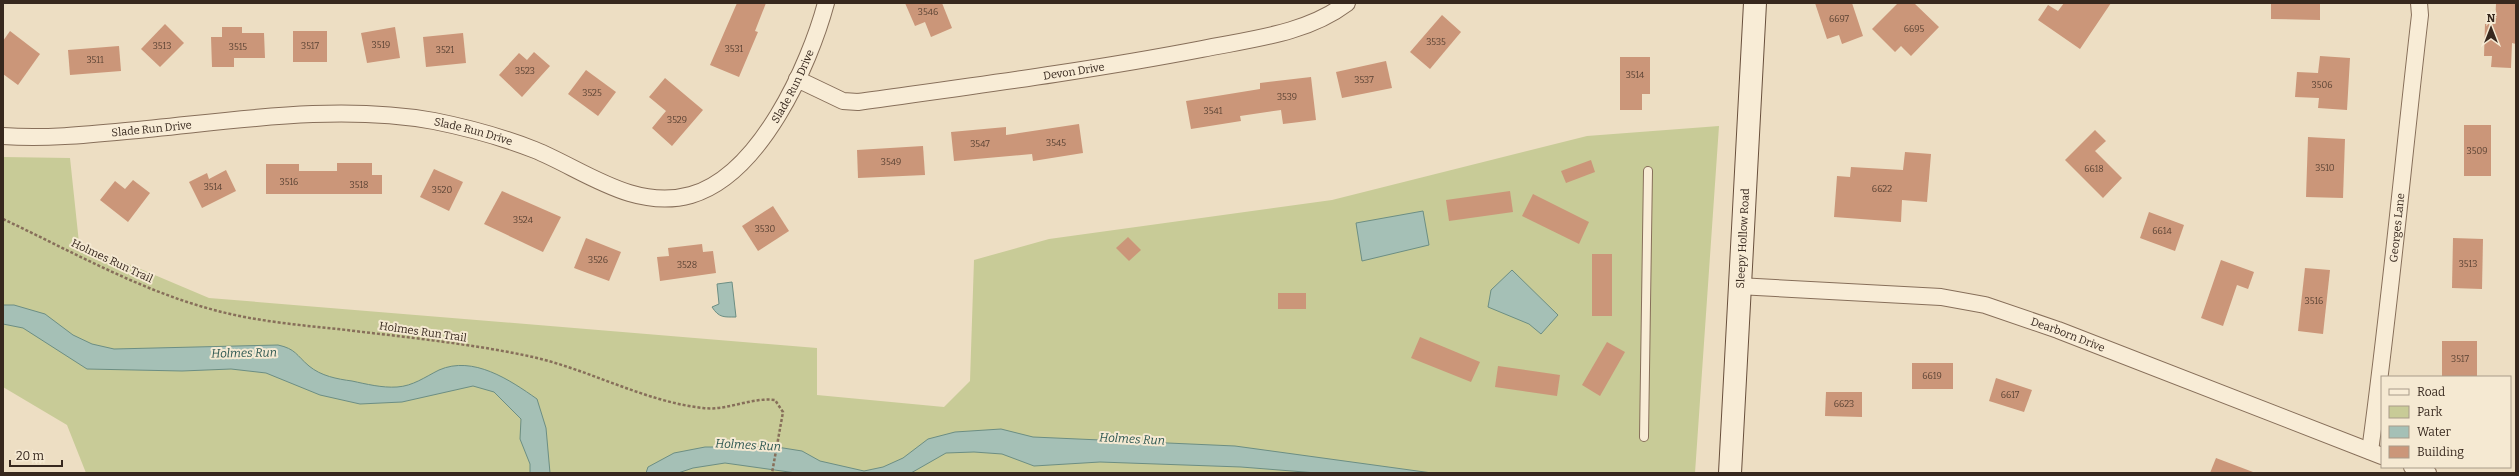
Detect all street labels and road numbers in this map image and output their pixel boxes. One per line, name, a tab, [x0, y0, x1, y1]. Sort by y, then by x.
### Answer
street label: Slade Run Drive	[768, 47, 816, 125]
street label: Devon Drive	[1042, 60, 1105, 82]
street label: Slade Run Drive	[433, 115, 514, 148]
street label: Slade Run Drive	[111, 118, 192, 139]
street label: Sleepy Hollow Road	[1733, 187, 1752, 289]
street label: Georges Lane	[2387, 192, 2407, 263]
street label: Holmes Run Trail	[69, 236, 155, 286]
street label: Dearborn Drive	[2029, 315, 2107, 354]
street label: Holmes Run Trail	[378, 319, 468, 345]

